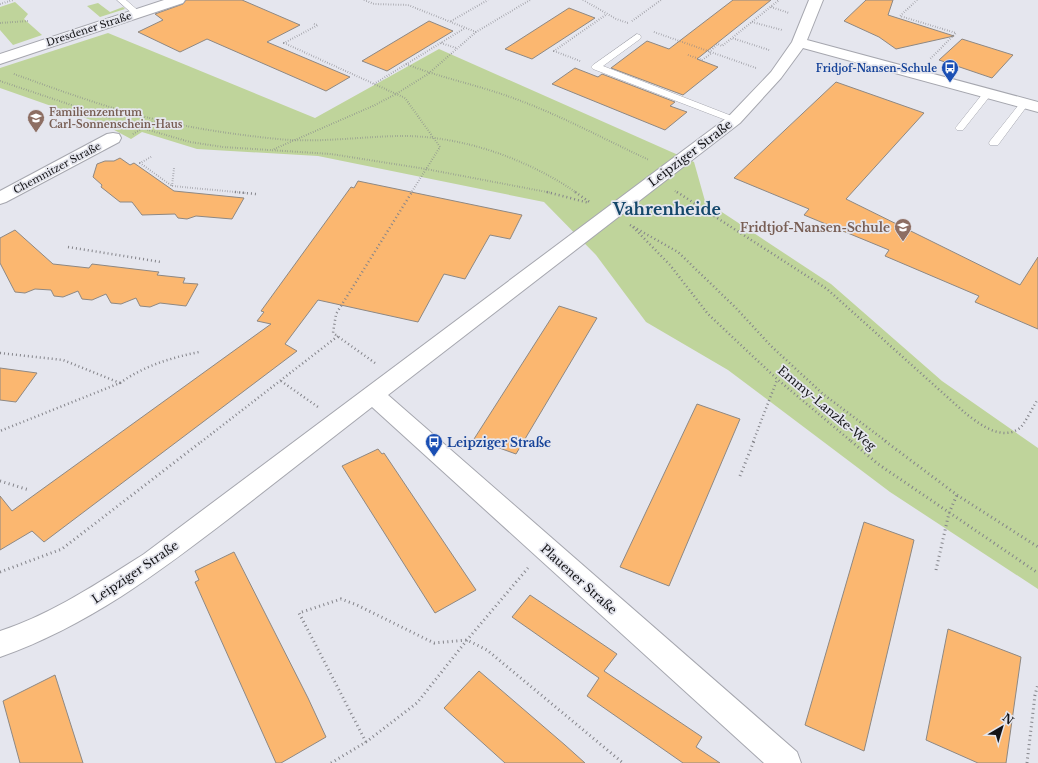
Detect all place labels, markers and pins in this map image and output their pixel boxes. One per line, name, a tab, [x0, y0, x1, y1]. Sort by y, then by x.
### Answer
bus stop icon: Fridjof-Nansen-Schule	[940, 58, 960, 83]
place label: Fridjof-Nansen-Schule	[816, 62, 937, 75]
place label: Familienzentrum Carl-Sonnenschein-Haus	[49, 106, 183, 131]
school or university icon: Familienzentrum Carl-Sonnenschein-Haus	[26, 108, 46, 133]
school or university icon: Fridtjof-Nansen-Schule	[893, 217, 913, 242]
place label: Fridtjof-Nansen-Schule	[740, 220, 890, 235]
bus stop icon: Leipziger Straße	[424, 432, 444, 457]
place label: Leipziger Straße	[447, 435, 551, 450]

